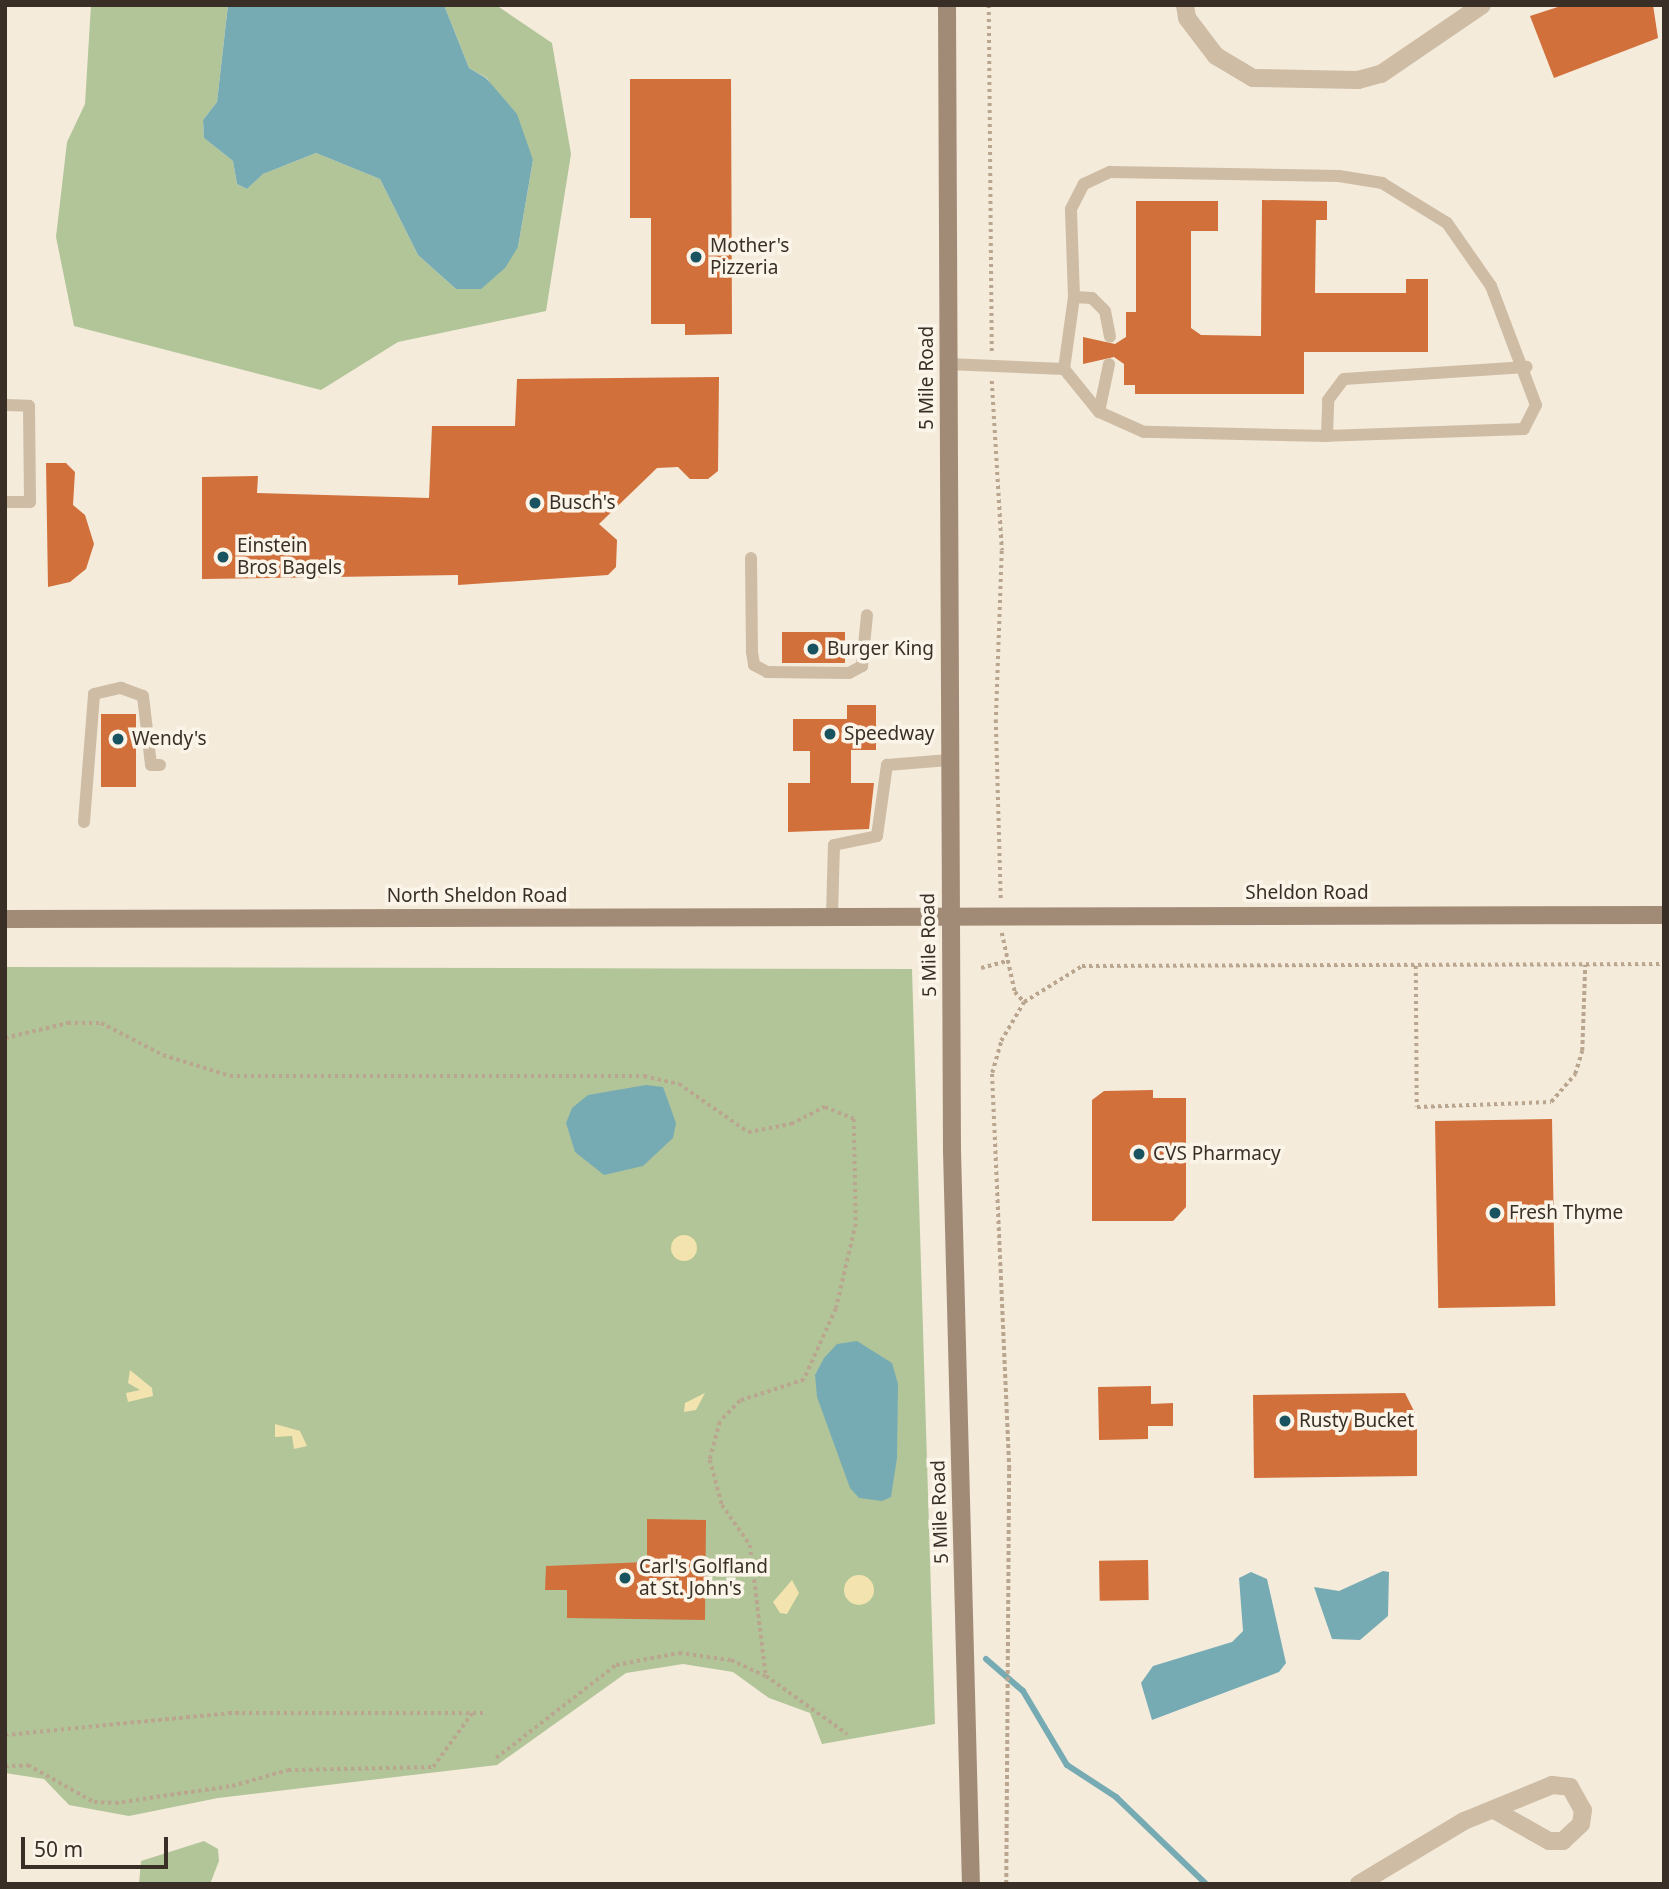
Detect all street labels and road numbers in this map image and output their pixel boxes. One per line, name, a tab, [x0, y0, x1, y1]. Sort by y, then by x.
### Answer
street label: 5 Mile Road	[916, 326, 938, 430]
street label: Sheldon Road	[1245, 882, 1369, 904]
street label: North Sheldon Road	[387, 885, 567, 907]
street label: 5 Mile Road	[917, 893, 941, 997]
street label: 5 Mile Road	[927, 1460, 953, 1564]

